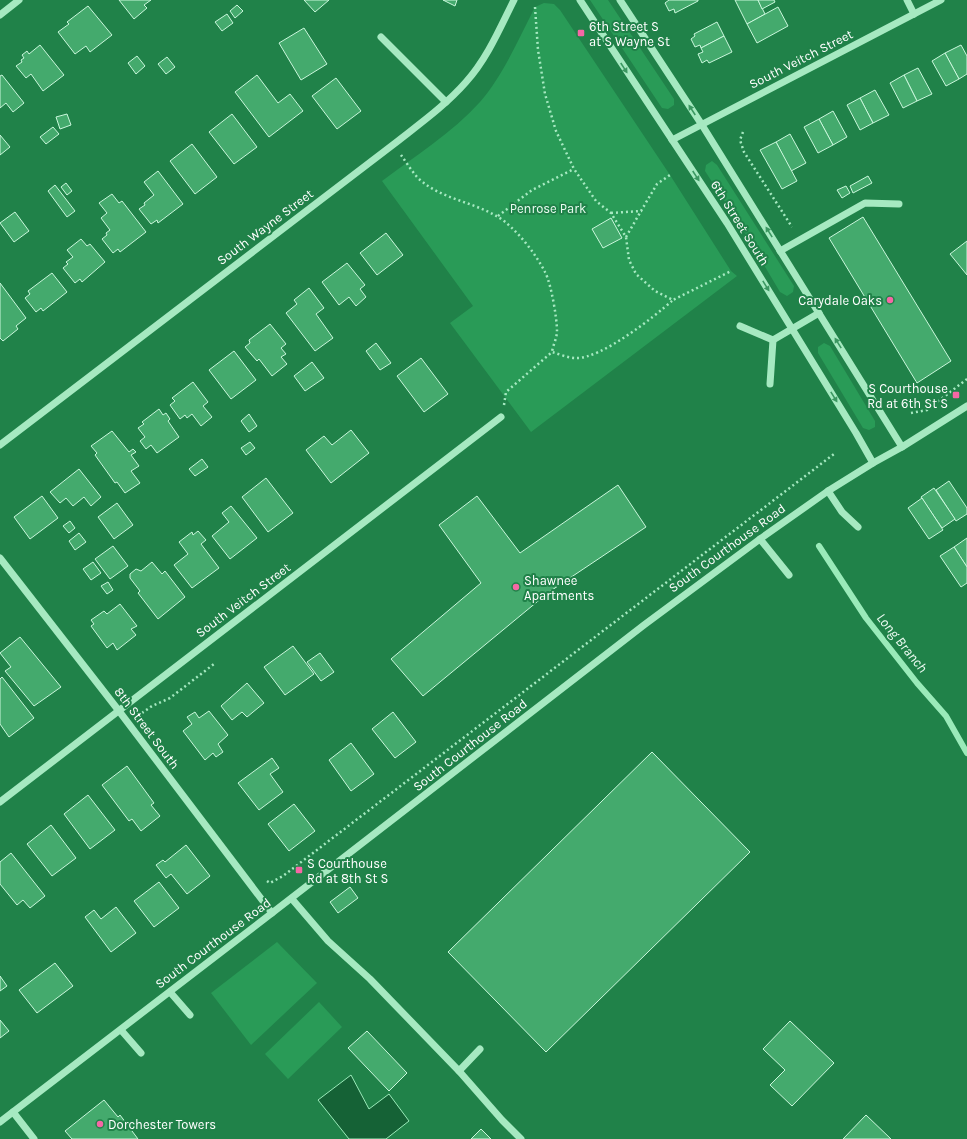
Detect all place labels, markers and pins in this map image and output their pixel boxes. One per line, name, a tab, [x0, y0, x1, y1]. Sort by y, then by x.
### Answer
place label: 6th Street S at S Wayne St	[589, 19, 670, 49]
marker: 6th Street S at S Wayne St	[576, 28, 586, 38]
place label: Carydale Oaks	[798, 293, 882, 308]
marker: Carydale Oaks	[885, 295, 895, 305]
place label: S Courthouse Rd at 6th St S	[867, 381, 948, 411]
marker: S Courthouse Rd at 6th St S	[951, 390, 961, 400]
place label: Shawnee Apartments	[524, 573, 594, 603]
marker: Shawnee Apartments	[511, 582, 521, 592]
place label: S Courthouse Rd at 8th St S	[307, 856, 388, 886]
marker: S Courthouse Rd at 8th St S	[294, 865, 304, 875]
place label: Dorchester Towers	[108, 1117, 216, 1132]
marker: Dorchester Towers	[95, 1119, 105, 1129]

